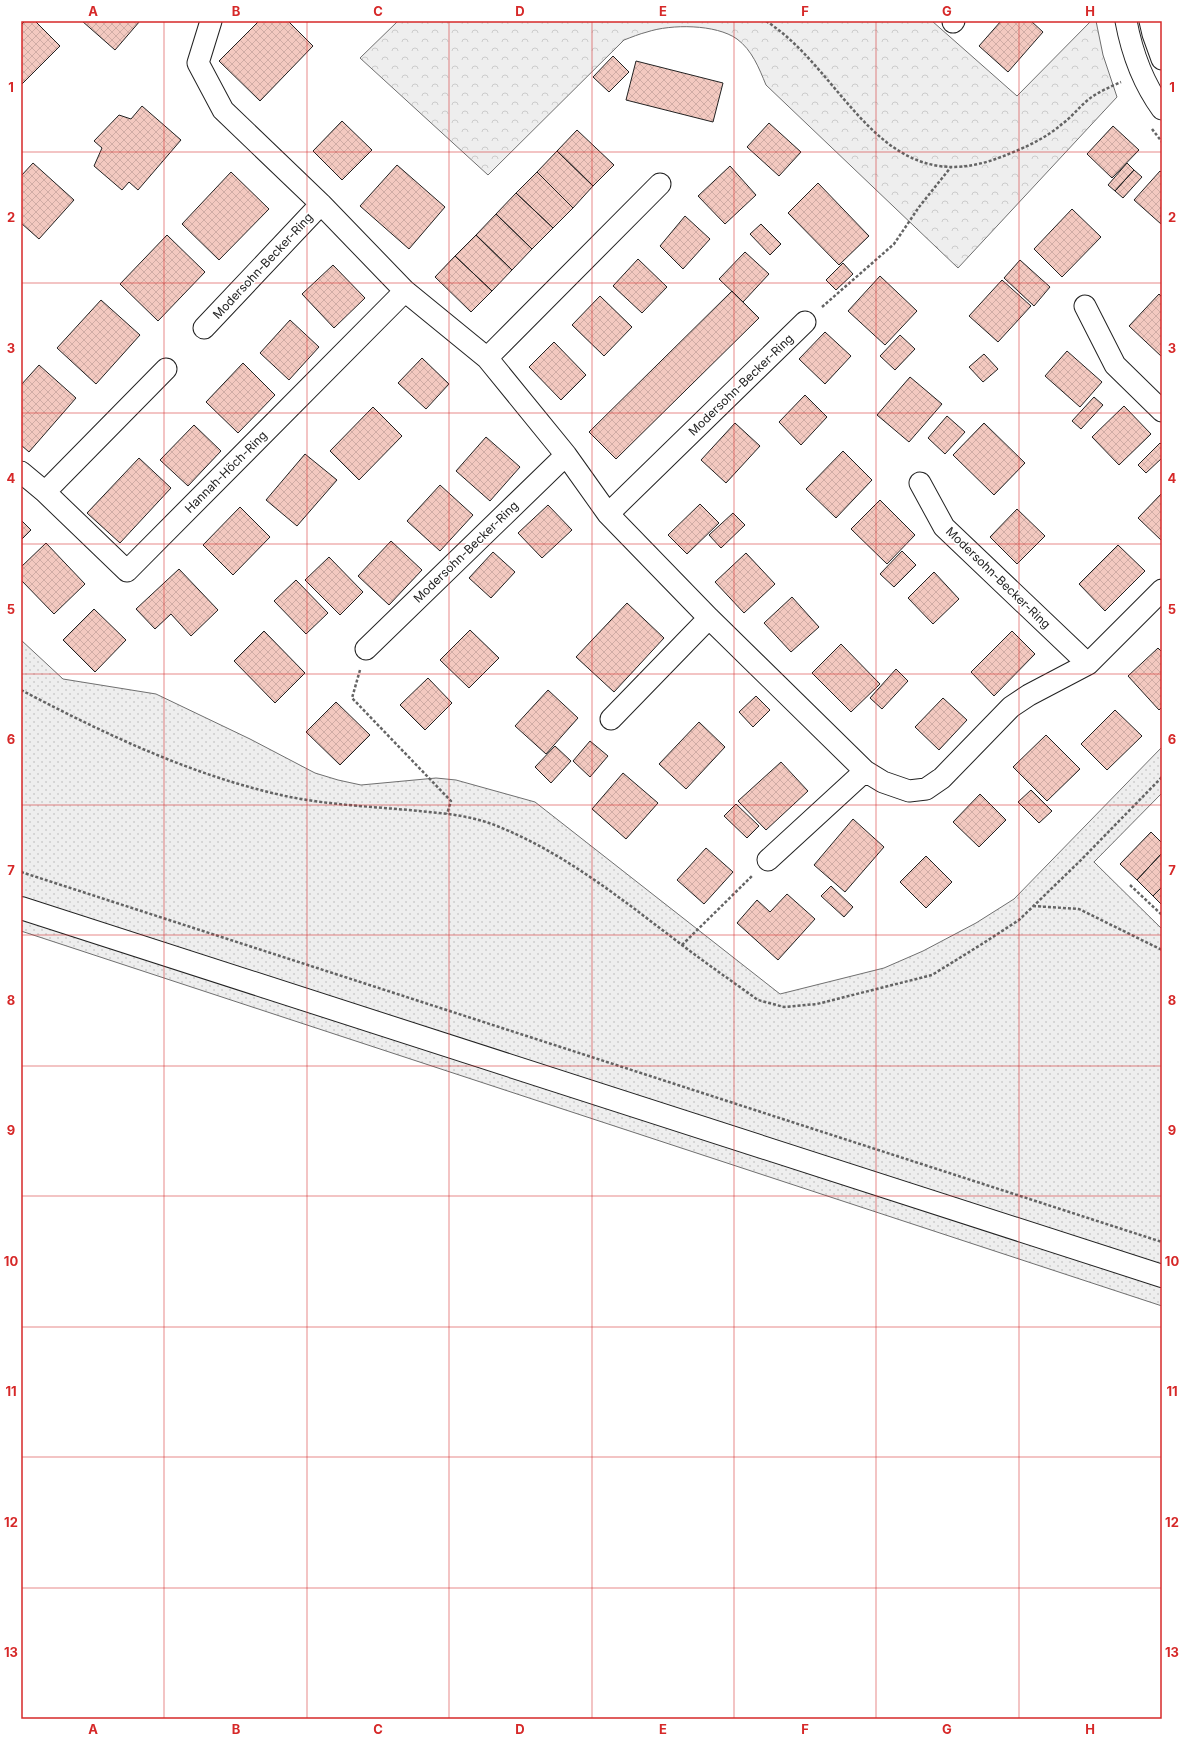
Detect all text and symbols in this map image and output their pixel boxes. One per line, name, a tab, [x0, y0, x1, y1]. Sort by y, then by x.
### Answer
text: A	[88, 3, 98, 19]
text: B	[232, 3, 241, 19]
text: C	[373, 3, 383, 19]
text: D	[515, 3, 525, 19]
text: E	[659, 3, 667, 19]
text: F	[801, 3, 809, 19]
text: G	[942, 3, 952, 19]
text: H	[1085, 3, 1095, 19]
text: 1	[8, 79, 14, 95]
text: 1	[1169, 79, 1175, 95]
text: 2	[7, 209, 15, 225]
street label: Modersohn-Becker-Ring	[209, 209, 316, 322]
text: 2	[1168, 209, 1176, 225]
street label: Modersohn-Becker-Ring	[685, 331, 796, 439]
text: 3	[7, 340, 15, 356]
text: 3	[1168, 340, 1176, 356]
street label: Hannah-Höch-Ring	[182, 428, 270, 516]
text: 4	[7, 470, 16, 486]
text: 4	[1168, 470, 1177, 486]
street label: Modersohn-Becker-Ring	[410, 498, 521, 606]
street label: Modersohn-Becker-Ring	[943, 524, 1054, 632]
text: 5	[7, 601, 15, 617]
text: 5	[1168, 601, 1176, 617]
text: 6	[7, 731, 15, 747]
text: 6	[1168, 731, 1176, 747]
text: 7	[7, 862, 15, 878]
text: 7	[1168, 862, 1176, 878]
text: 8	[7, 992, 15, 1008]
text: 8	[1168, 992, 1176, 1008]
text: 9	[7, 1122, 15, 1138]
text: 9	[1168, 1122, 1176, 1138]
text: 10	[4, 1253, 18, 1269]
text: 10	[1165, 1253, 1179, 1269]
text: 11	[5, 1383, 17, 1399]
text: 11	[1166, 1383, 1178, 1399]
text: 12	[4, 1514, 18, 1530]
text: 12	[1165, 1514, 1179, 1530]
text: 13	[4, 1644, 18, 1660]
text: 13	[1165, 1644, 1179, 1660]
text: A	[88, 1721, 98, 1737]
text: B	[232, 1721, 241, 1737]
text: C	[373, 1721, 383, 1737]
text: D	[515, 1721, 525, 1737]
text: E	[659, 1721, 667, 1737]
text: F	[801, 1721, 809, 1737]
text: G	[942, 1721, 952, 1737]
text: H	[1085, 1721, 1095, 1737]

